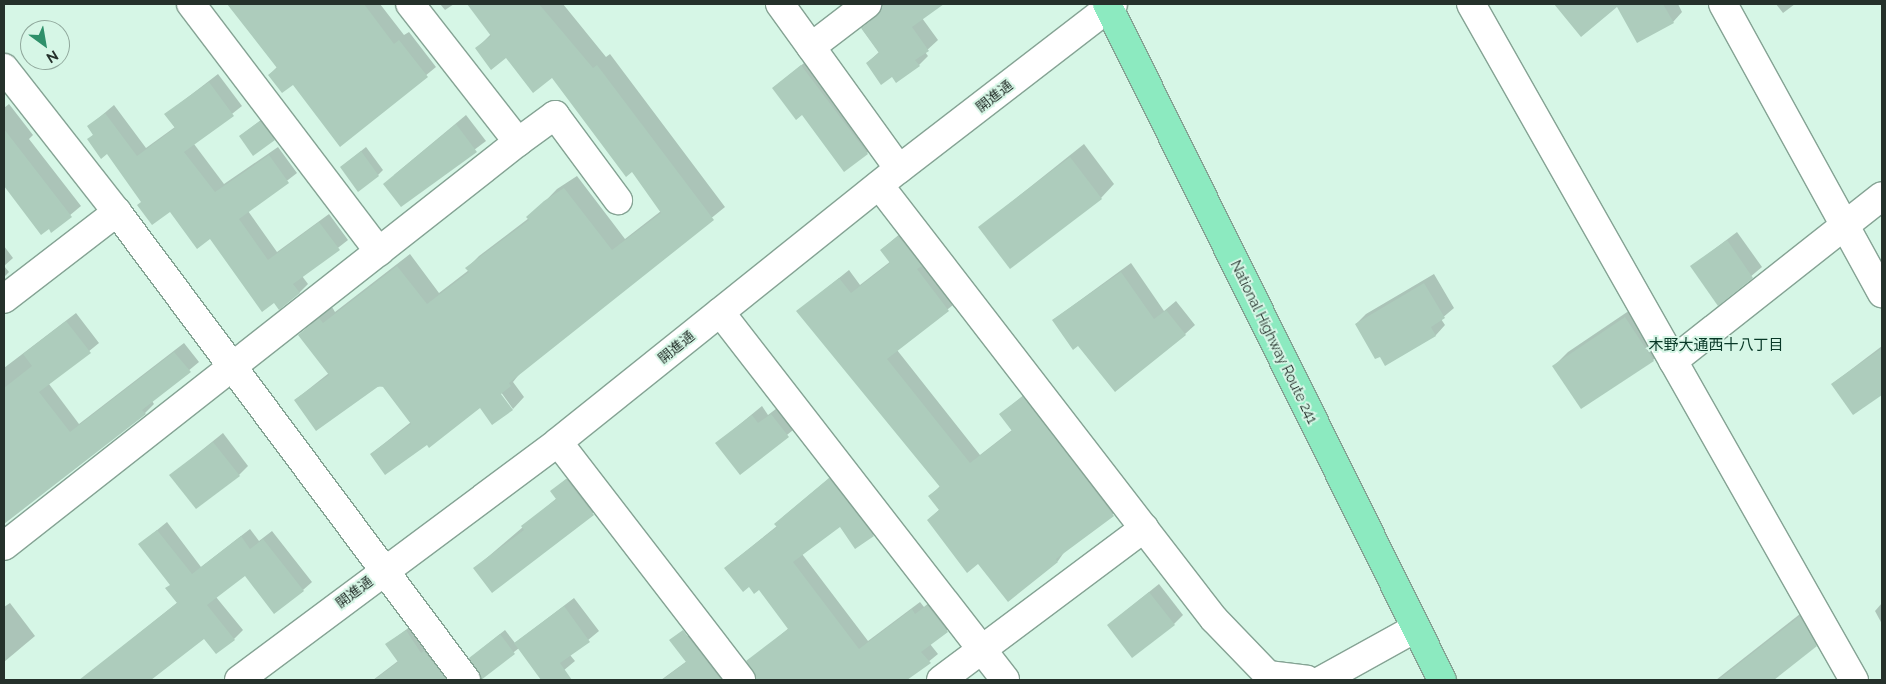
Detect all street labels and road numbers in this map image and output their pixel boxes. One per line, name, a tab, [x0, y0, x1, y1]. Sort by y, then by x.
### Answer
street label: 開進通	[972, 76, 1016, 116]
street label: National Highway Route 241	[1227, 257, 1321, 427]
street label: 開進通	[654, 327, 698, 367]
street label: 開進通	[332, 573, 376, 611]

